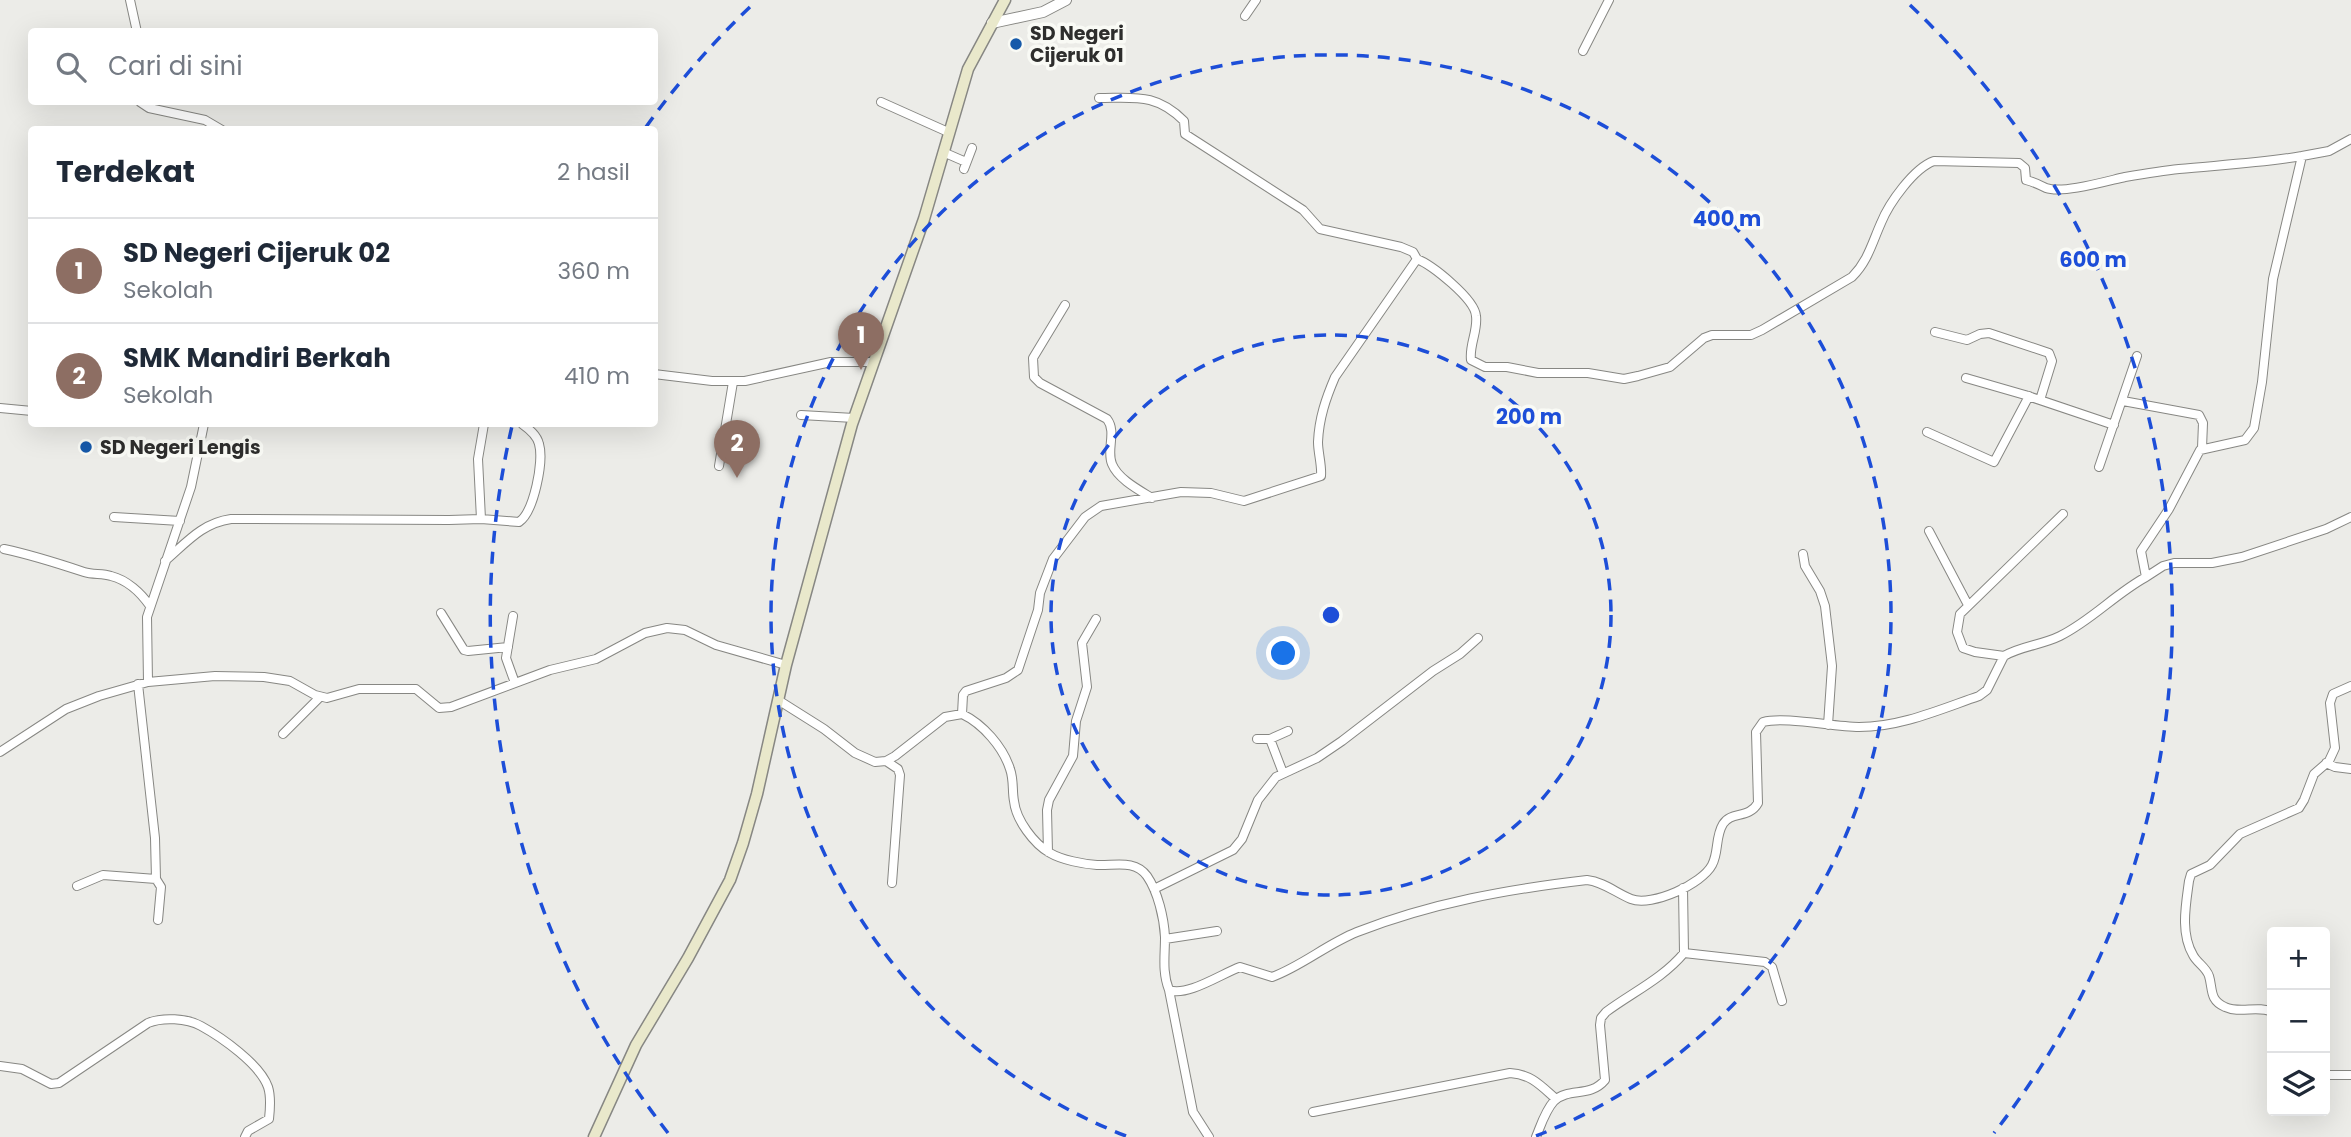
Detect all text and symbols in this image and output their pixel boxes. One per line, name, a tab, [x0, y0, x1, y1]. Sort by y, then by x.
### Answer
place label: SD Negeri Cijeruk 01	[1030, 20, 1124, 69]
search box	[28, 28, 658, 105]
marker: SD Negeri Cijeruk 01	[1008, 36, 1024, 52]
icon: search	[52, 48, 90, 86]
text: Cari di sini	[108, 48, 243, 84]
text: Terdekat	[56, 150, 195, 193]
text: 2 hasil	[557, 156, 630, 188]
text: 400 m	[1693, 204, 1761, 233]
text: SD Negeri Cijeruk 02	[123, 235, 390, 271]
text: 600 m	[2059, 245, 2127, 274]
text: 1	[75, 255, 83, 287]
text: 360 m	[558, 255, 630, 287]
text: Sekolah	[123, 274, 213, 306]
pin: 1	[838, 312, 884, 370]
text: SMK Mandiri Berkah	[123, 340, 391, 376]
text: 2	[72, 360, 86, 392]
text: 410 m	[564, 360, 630, 392]
text: Sekolah	[123, 379, 213, 411]
text: 200 m	[1496, 402, 1562, 431]
pin: 2	[714, 420, 760, 478]
place label: SD Negeri Lengis	[100, 434, 261, 461]
marker: SD Negeri Lengis	[78, 439, 94, 455]
centre of rings	[1319, 603, 1343, 627]
your location	[1266, 636, 1300, 670]
map controls	[2267, 927, 2330, 1116]
button: +	[2267, 927, 2330, 990]
button: −	[2267, 990, 2330, 1053]
button: layers	[2267, 1053, 2330, 1116]

